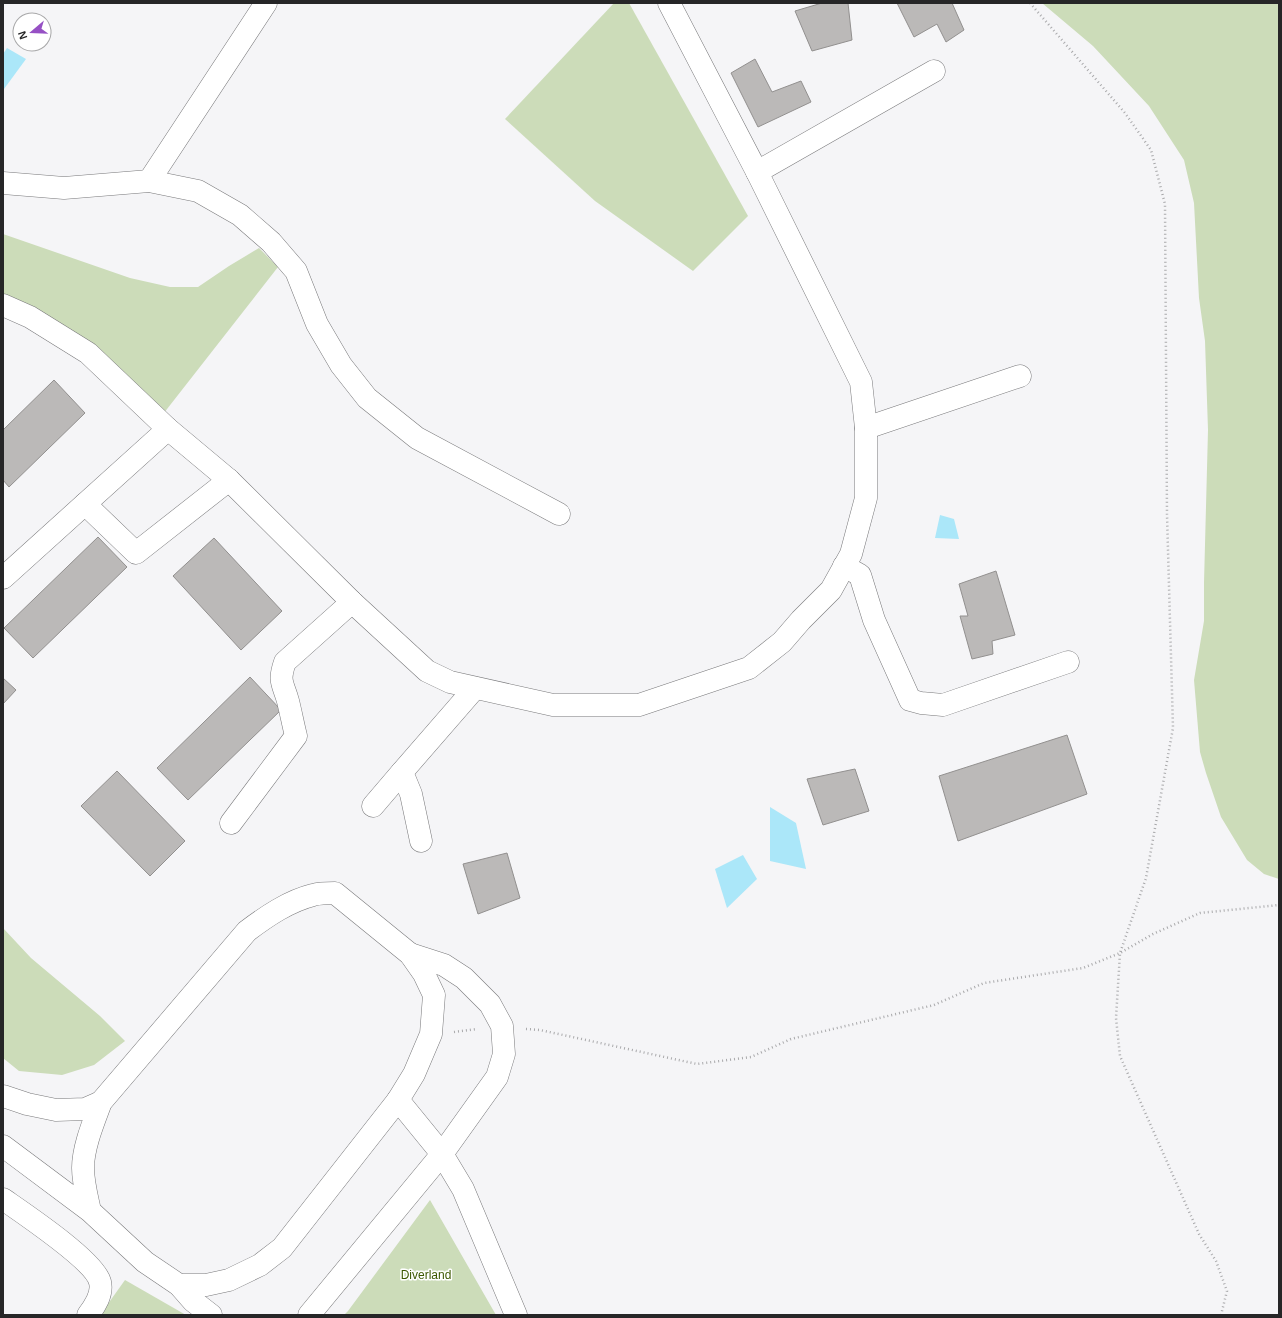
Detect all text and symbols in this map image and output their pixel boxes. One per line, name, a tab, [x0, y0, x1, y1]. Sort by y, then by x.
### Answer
north arrow	[12, 12, 52, 52]
text: N	[16, 29, 30, 41]
park label: Diverland	[401, 1268, 451, 1282]

